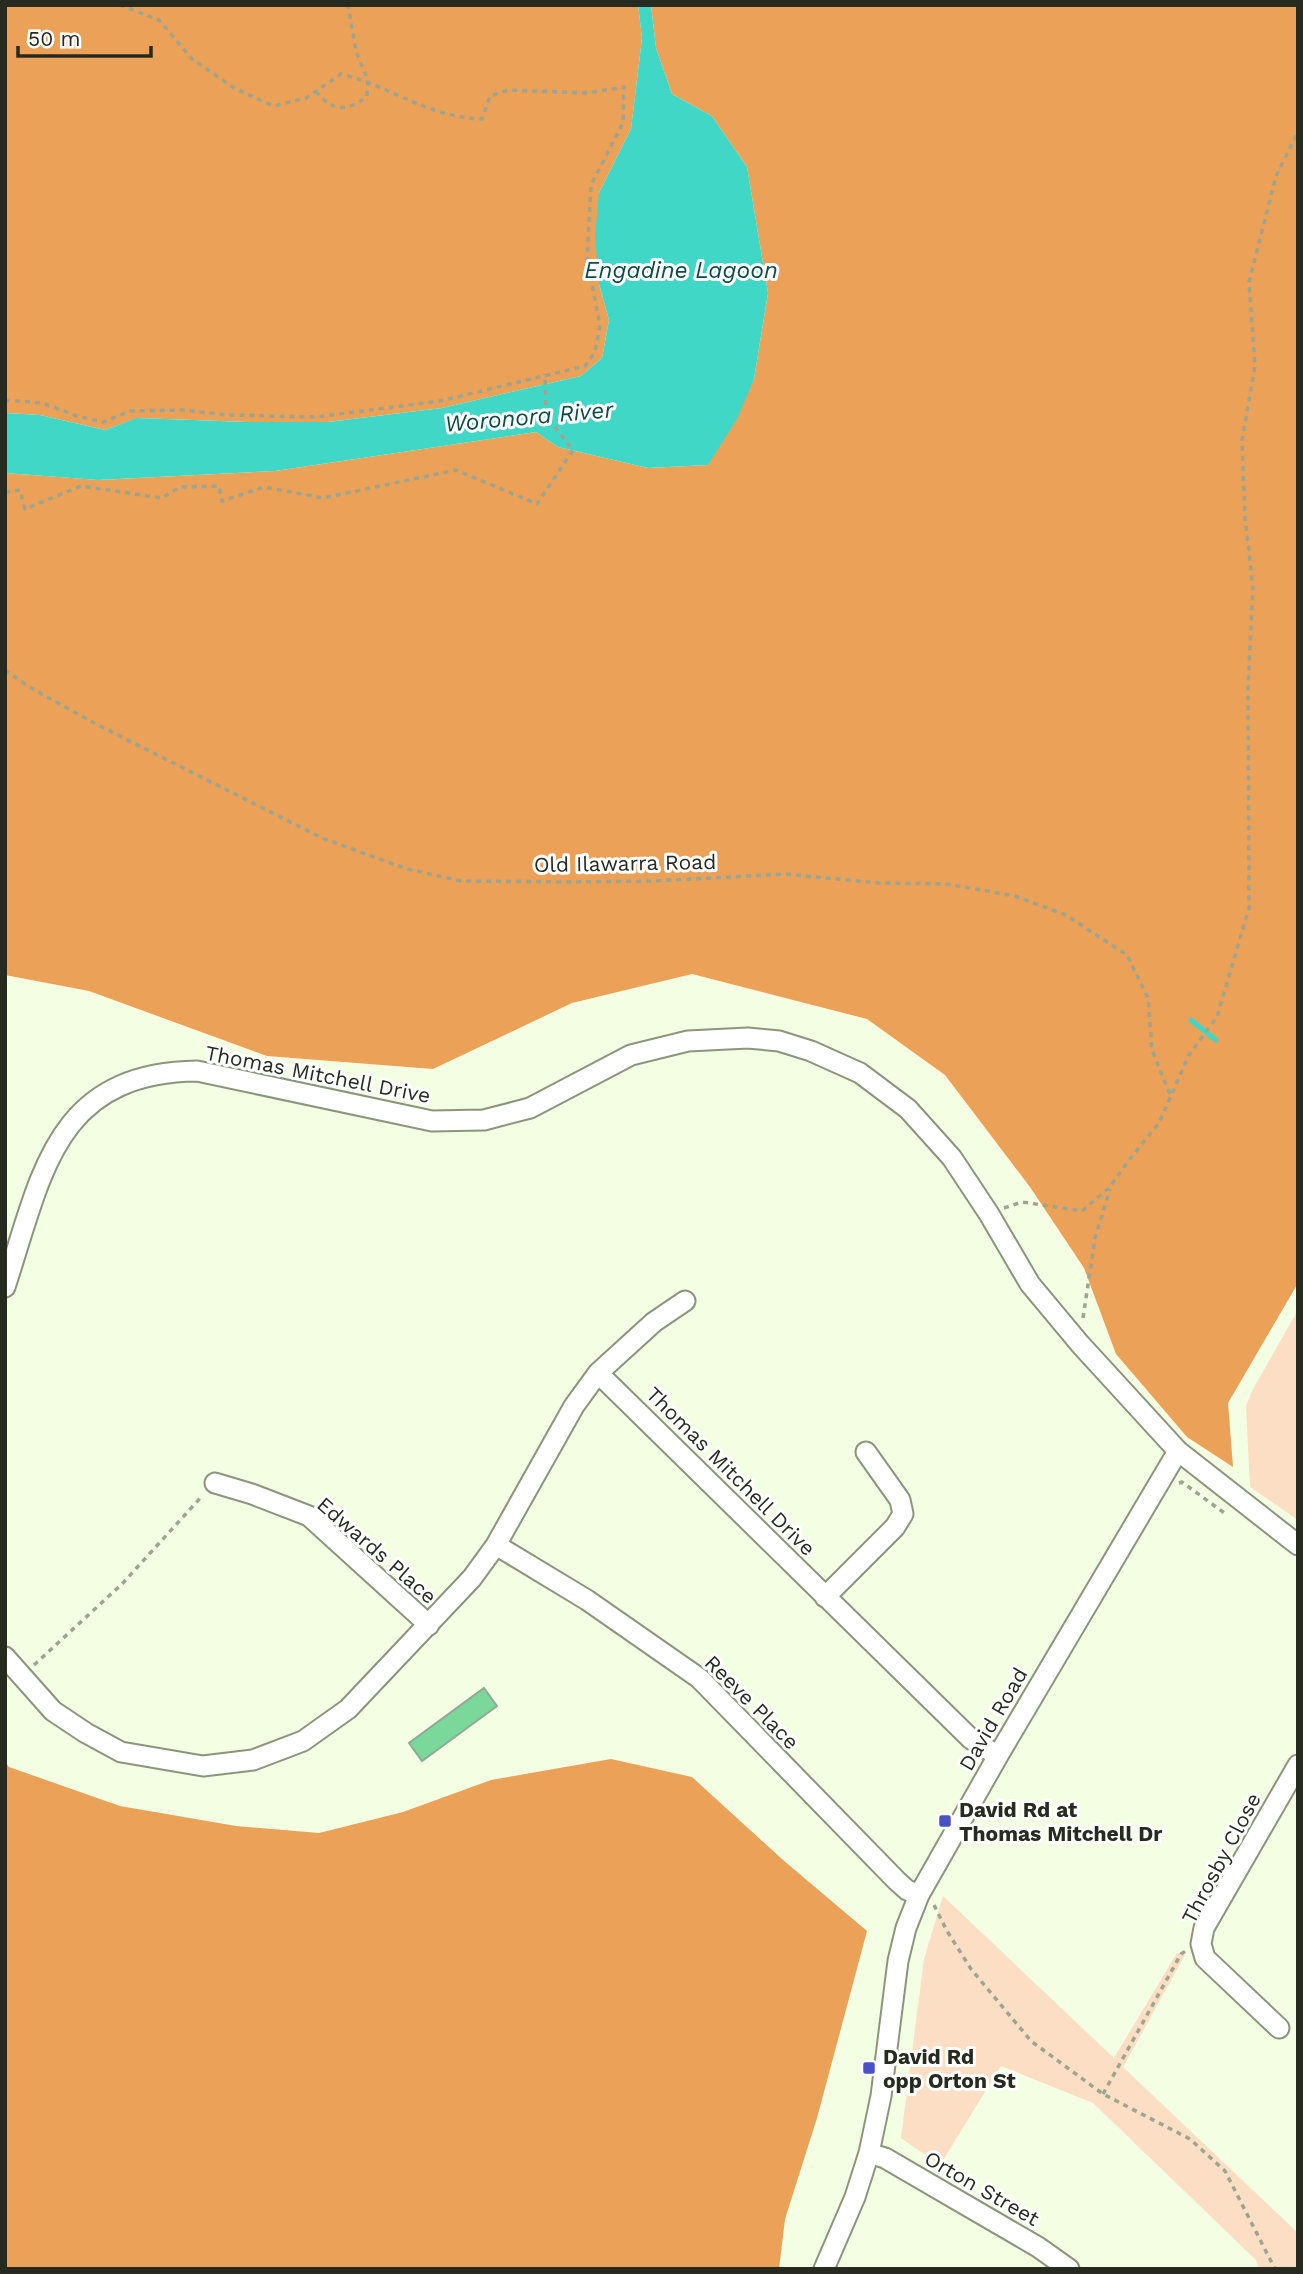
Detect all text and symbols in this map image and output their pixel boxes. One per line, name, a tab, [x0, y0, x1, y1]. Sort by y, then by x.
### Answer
scale bar	[18, 14, 150, 58]
text: 50 m	[28, 26, 80, 51]
water label: Engadine Lagoon	[584, 257, 778, 284]
water label: Woronora River	[444, 396, 615, 438]
street label: Old Ilawarra Road	[534, 849, 716, 877]
street label: Thomas Mitchell Drive	[203, 1040, 433, 1108]
street label: Thomas Mitchell Drive	[641, 1381, 821, 1561]
street label: Edwards Place	[312, 1491, 442, 1609]
street label: Reeve Place	[700, 1650, 804, 1754]
street label: David Road	[953, 1663, 1033, 1775]
street label: Throsby Close	[1176, 1789, 1266, 1927]
place label: David Rd at Thomas Mitchell Dr	[959, 1797, 1162, 1846]
marker: David Rd at Thomas Mitchell Dr	[937, 1813, 953, 1829]
place label: David Rd opp Orton St	[883, 2044, 1016, 2093]
marker: David Rd opp Orton St	[861, 2060, 877, 2076]
street label: Orton Street	[920, 2145, 1044, 2231]

